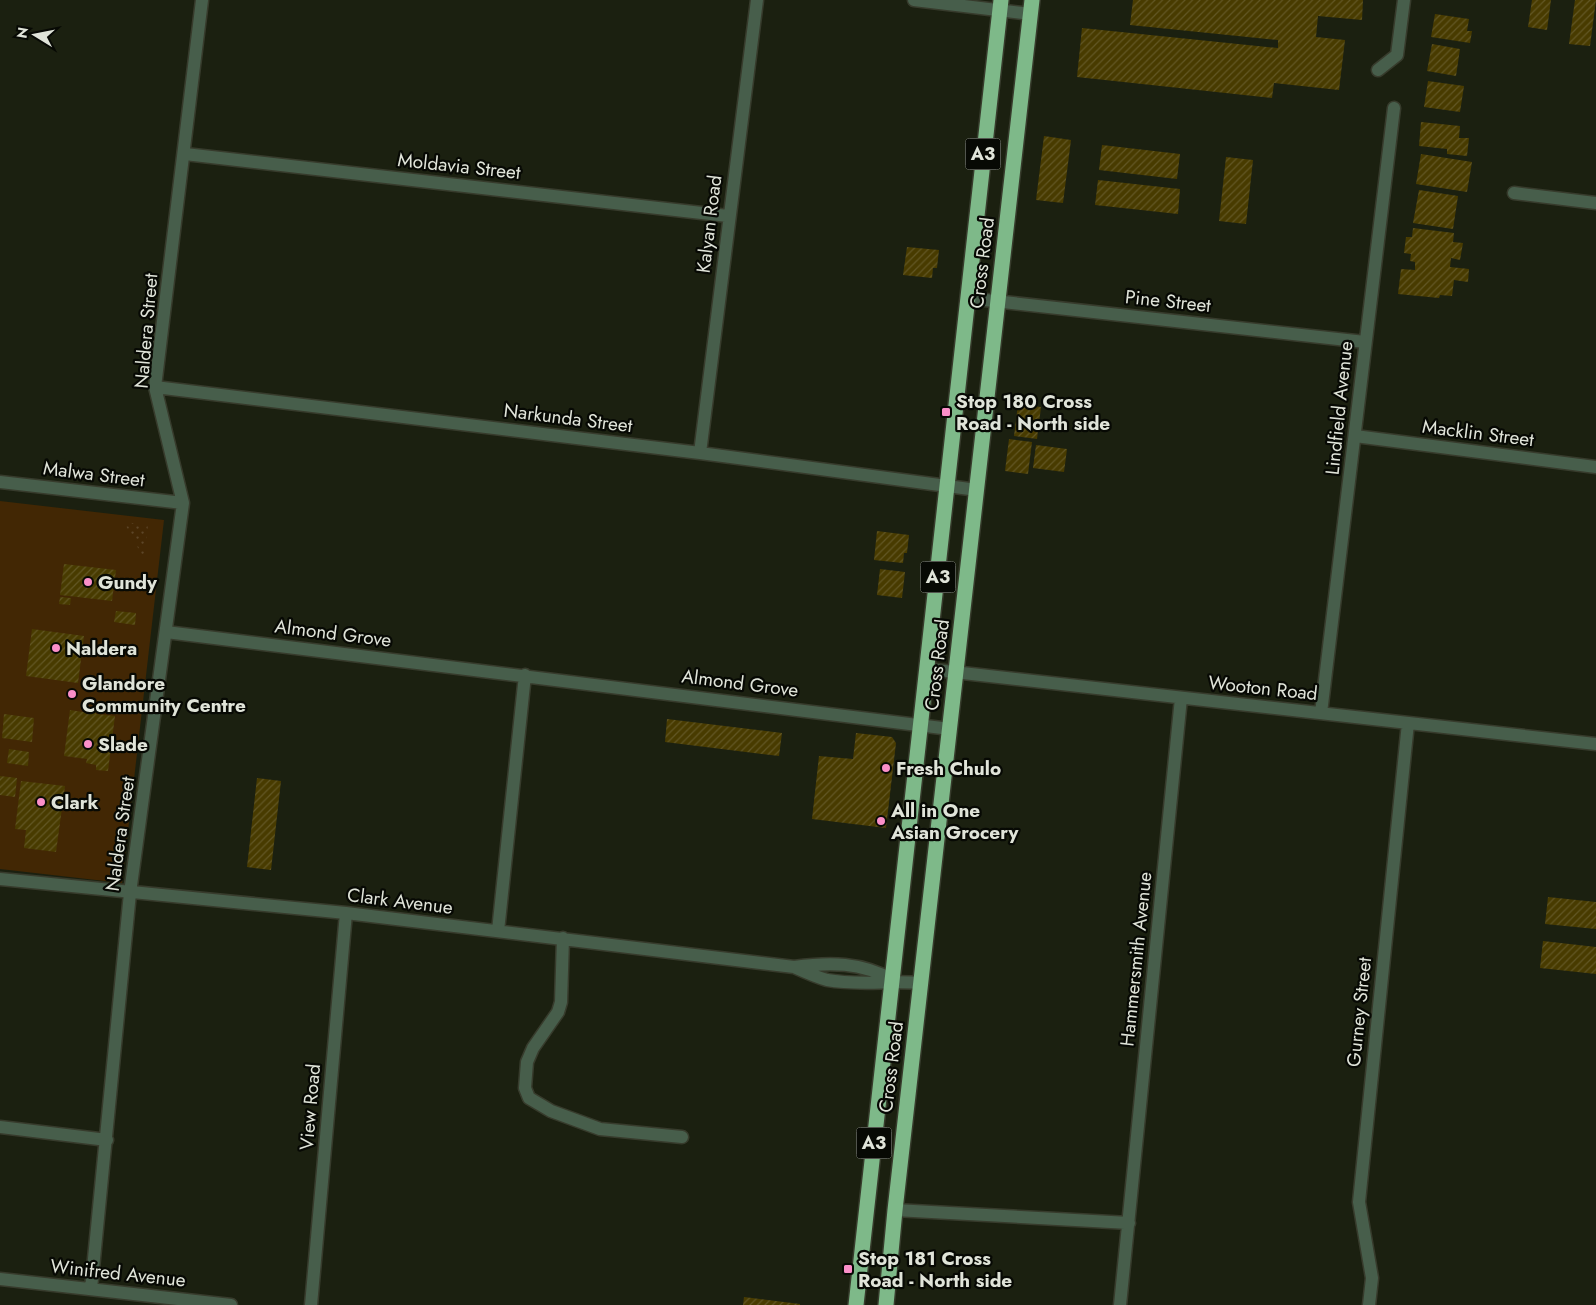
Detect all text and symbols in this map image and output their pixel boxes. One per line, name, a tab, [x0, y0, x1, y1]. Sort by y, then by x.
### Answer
north arrow	[10, 10, 60, 60]
text: N	[11, 26, 33, 40]
road number: A3	[966, 138, 1000, 170]
street label: Moldavia Street	[396, 146, 522, 186]
street label: Kalyan Road	[690, 174, 728, 274]
street label: Cross Road	[963, 216, 1001, 310]
street label: Naldera Street	[128, 272, 165, 390]
street label: Pine Street	[1124, 283, 1213, 319]
street label: Lindfield Avenue	[1319, 339, 1359, 476]
place label: Stop 180 Cross Road - North side	[956, 388, 1110, 437]
street label: Narkunda Street	[502, 397, 634, 439]
marker: Stop 180 Cross Road - North side	[940, 406, 952, 418]
street label: Macklin Street	[1421, 413, 1536, 453]
street label: Malwa Street	[42, 454, 147, 494]
road number: A3	[920, 562, 956, 592]
place label: Gundy	[98, 569, 158, 596]
marker: Gundy	[82, 576, 94, 588]
street label: Almond Grove	[273, 612, 393, 654]
street label: Cross Road	[918, 618, 956, 712]
place label: Naldera	[66, 635, 137, 662]
marker: Naldera	[50, 642, 62, 654]
street label: Almond Grove	[680, 662, 800, 704]
street label: Wooton Road	[1207, 669, 1319, 707]
place label: Glandore Community Centre	[82, 670, 246, 719]
marker: Glandore Community Centre	[66, 688, 78, 700]
place label: Slade	[98, 731, 148, 758]
marker: Slade	[82, 738, 94, 750]
place label: Fresh Chulo	[896, 755, 1001, 782]
marker: Fresh Chulo	[880, 762, 892, 774]
street label: Naldera Street	[99, 774, 141, 893]
place label: Clark	[51, 789, 98, 816]
marker: Clark	[35, 796, 47, 808]
place label: All in One Asian Grocery	[890, 797, 1020, 846]
marker: All in One Asian Grocery	[875, 815, 887, 827]
street label: Hammersmith Avenue	[1113, 870, 1159, 1048]
street label: Clark Avenue	[346, 881, 455, 921]
street label: Gurney Street	[1340, 955, 1378, 1068]
street label: Cross Road	[872, 1020, 910, 1114]
street label: View Road	[293, 1063, 327, 1151]
road number: A3	[856, 1128, 892, 1158]
place label: Stop 181 Cross Road - North side	[858, 1245, 1012, 1294]
street label: Winifred Avenue	[49, 1252, 187, 1294]
marker: Stop 181 Cross Road - North side	[842, 1263, 854, 1275]

